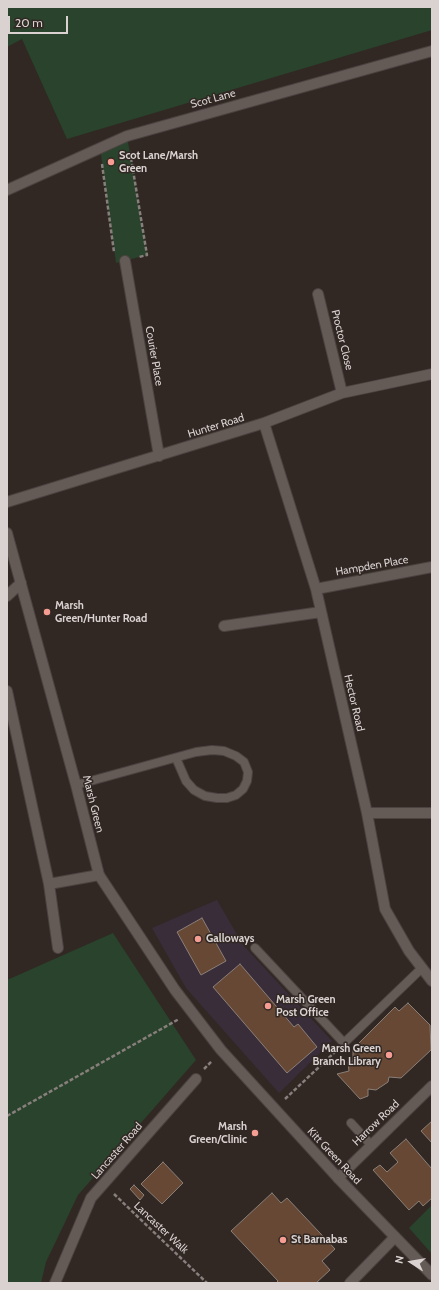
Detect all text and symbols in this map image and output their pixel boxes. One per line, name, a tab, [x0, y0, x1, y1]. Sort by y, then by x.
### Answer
scale bar	[10, 8, 70, 34]
text: 20 m	[15, 15, 43, 30]
street label: Scot Lane	[189, 87, 237, 111]
place label: Scot Lane/Marsh Green	[119, 149, 198, 175]
marker: Scot Lane/Marsh Green	[106, 157, 116, 167]
street label: Proctor Close	[328, 308, 356, 372]
street label: Courier Place	[142, 325, 166, 387]
street label: Hunter Road	[186, 411, 246, 441]
street label: Hampden Place	[335, 553, 409, 579]
place label: Marsh Green/Hunter Road	[55, 599, 147, 625]
marker: Marsh Green/Hunter Road	[42, 607, 52, 617]
street label: Hector Road	[341, 673, 367, 733]
street label: Marsh Green	[79, 774, 107, 834]
place label: Galloways	[206, 932, 254, 946]
marker: Galloways	[193, 934, 203, 944]
place label: Marsh Green Post Office	[276, 993, 336, 1019]
marker: Marsh Green Post Office	[263, 1001, 273, 1011]
place label: Marsh Green Branch Library	[313, 1042, 381, 1068]
marker: Marsh Green Branch Library	[384, 1050, 394, 1060]
street label: Harrow Road	[350, 1097, 402, 1149]
street label: Lancaster Road	[89, 1120, 145, 1182]
place label: Marsh Green/Clinic	[189, 1120, 247, 1146]
street label: Kitt Green Road	[304, 1125, 364, 1187]
marker: Marsh Green/Clinic	[250, 1128, 260, 1138]
street label: Lancaster Walk	[131, 1199, 191, 1257]
place label: St Barnabas	[291, 1233, 347, 1247]
marker: St Barnabas	[278, 1235, 288, 1245]
north arrow	[391, 1242, 431, 1282]
text: N	[392, 1254, 407, 1265]

